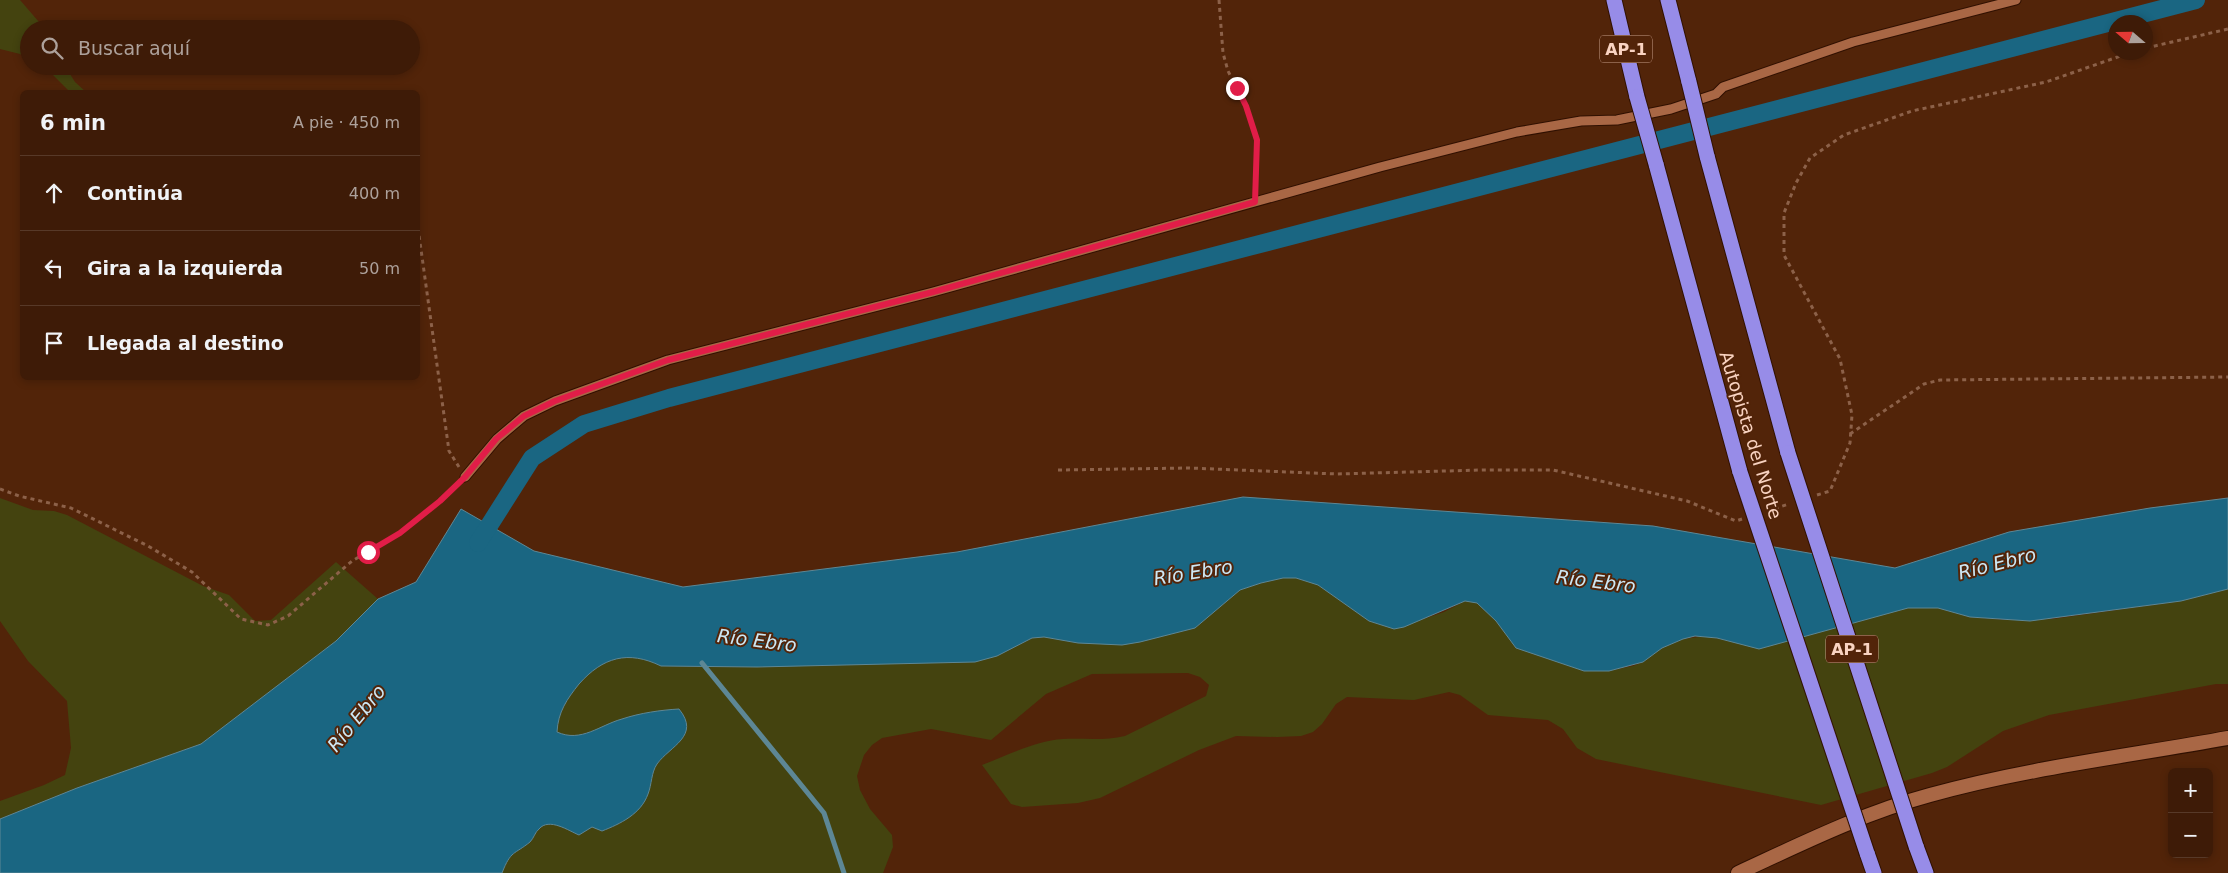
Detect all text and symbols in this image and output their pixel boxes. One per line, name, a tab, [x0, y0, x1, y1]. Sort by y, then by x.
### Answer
north arrow	[2108, 15, 2153, 60]
search box	[20, 20, 420, 75]
icon: search	[38, 34, 66, 62]
road number: AP-1	[1600, 36, 1652, 62]
text: Buscar aquí	[78, 37, 190, 59]
route end	[1226, 77, 1249, 100]
text: 6 min	[40, 111, 106, 135]
text: A pie · 450 m	[293, 113, 400, 132]
icon: ahead	[40, 179, 68, 207]
text: Continúa	[87, 182, 183, 204]
text: 400 m	[349, 184, 400, 203]
icon: left	[40, 254, 68, 282]
text: Gira a la izquierda	[87, 257, 283, 279]
text: 50 m	[359, 259, 400, 278]
icon: arrive	[40, 329, 68, 357]
text: Llegada al destino	[87, 332, 284, 354]
street label: Autopista del Norte	[1715, 348, 1787, 522]
route start	[357, 541, 380, 564]
water label: Río Ebro	[1956, 543, 2038, 583]
water label: Río Ebro	[1152, 555, 1234, 589]
water label: Río Ebro	[1555, 565, 1637, 597]
water label: Río Ebro	[716, 624, 798, 656]
road number: AP-1	[1826, 636, 1878, 662]
water label: Río Ebro	[322, 680, 390, 756]
map controls	[2168, 768, 2213, 858]
button: +	[2168, 768, 2213, 813]
button: −	[2168, 813, 2213, 858]

